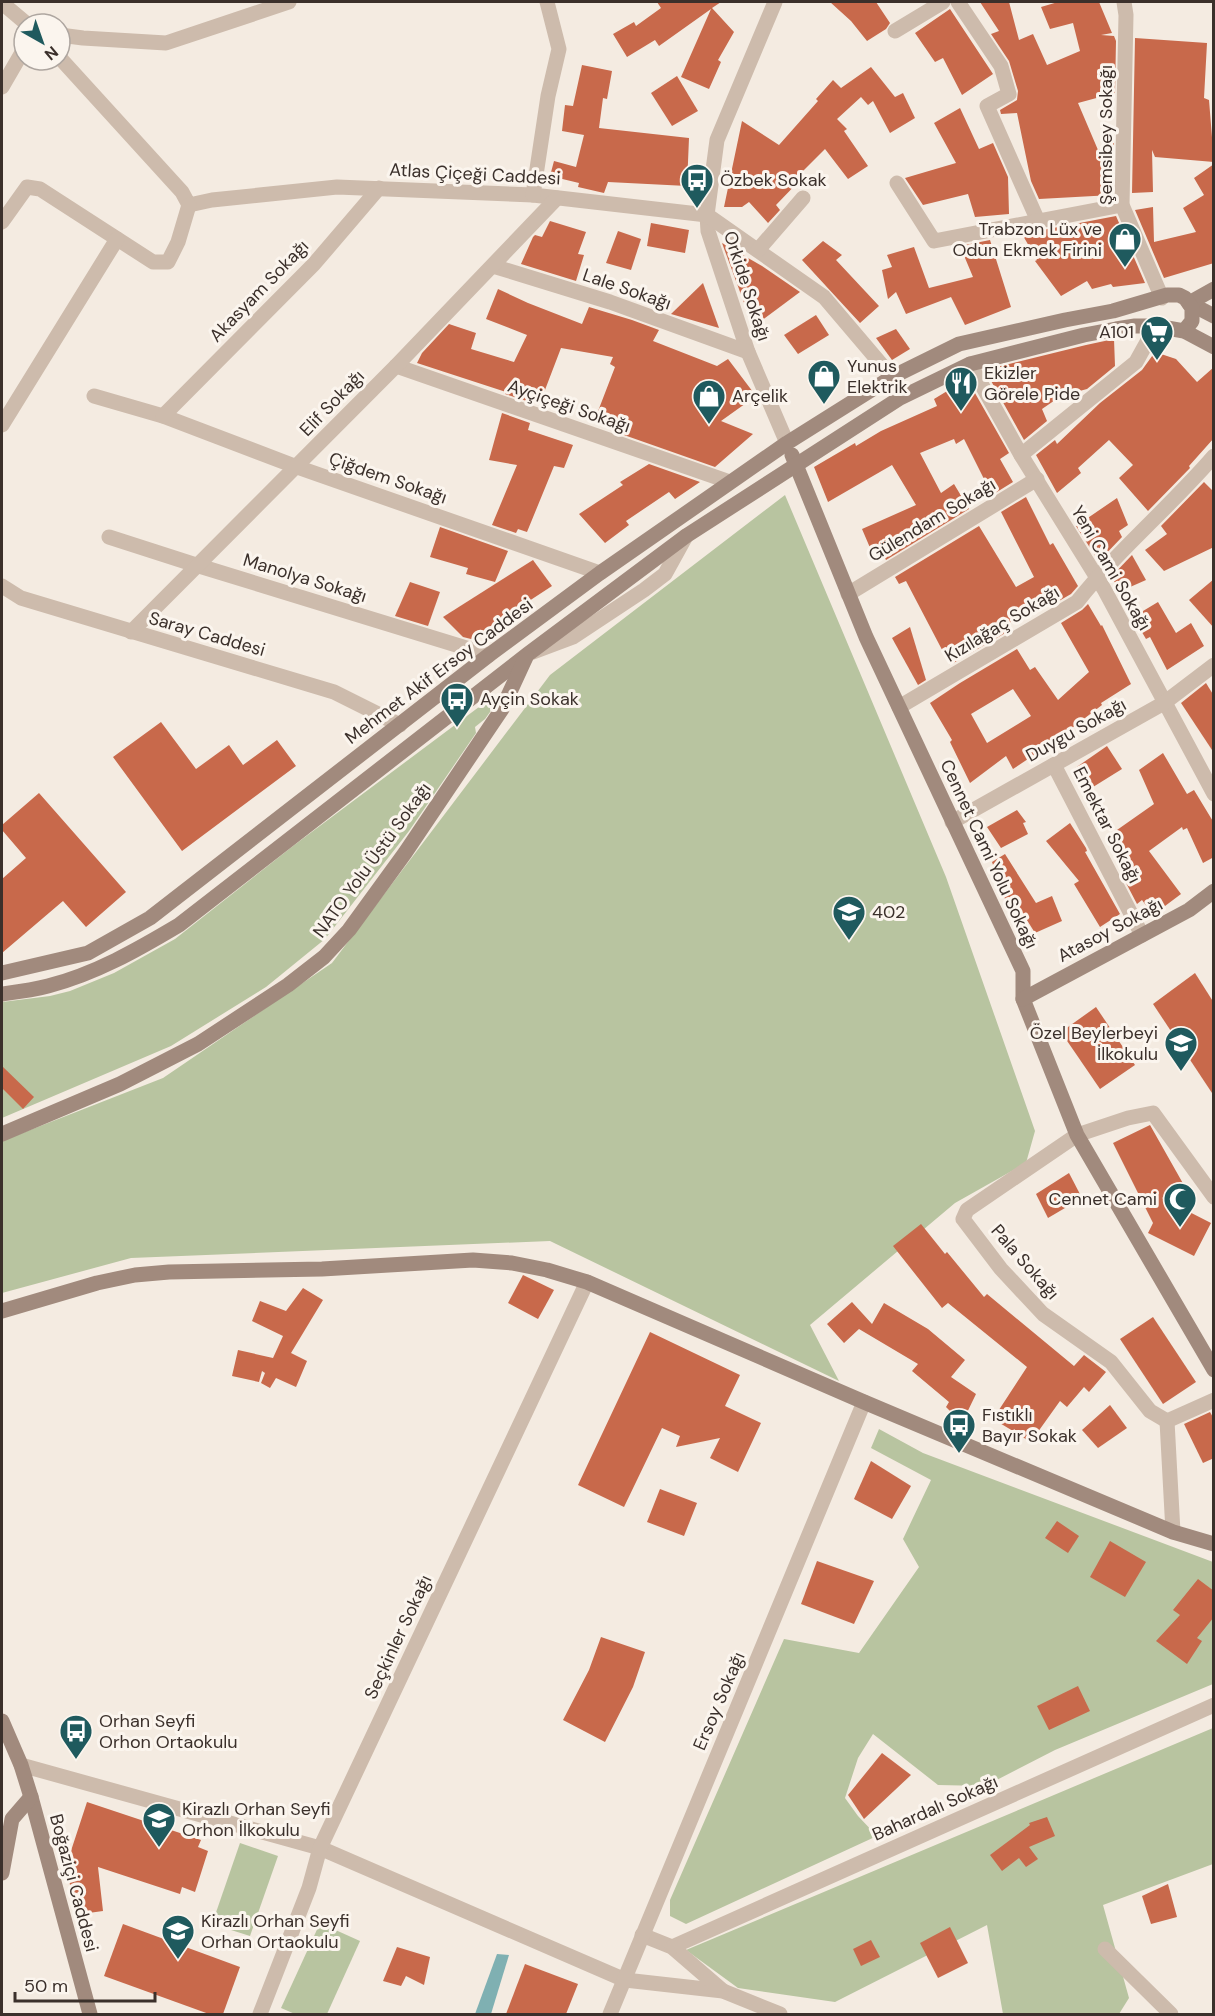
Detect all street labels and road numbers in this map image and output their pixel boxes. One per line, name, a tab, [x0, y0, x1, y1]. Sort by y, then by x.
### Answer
street label: Şemsibey Sokağı	[1094, 65, 1118, 205]
street label: Atlas Çiçeği Caddesi	[389, 158, 561, 190]
street label: Orkide Sokağı	[718, 228, 776, 344]
street label: Akasyam Sokağı	[204, 235, 314, 347]
street label: Lale Sokağı	[579, 263, 675, 315]
street label: Elif Sokağı	[294, 365, 370, 441]
street label: Ayçiçeği Sokağı	[504, 374, 634, 438]
street label: Çiğdem Sokağı	[326, 447, 450, 509]
street label: Gülendam Sokağı	[864, 473, 1000, 567]
street label: Yeni Cami Sokağı	[1066, 501, 1156, 635]
street label: Manolya Sokağı	[240, 548, 370, 608]
street label: Kızılağaç Sokağı	[940, 580, 1064, 668]
street label: Mehmet Akif Ersoy Caddesi	[340, 592, 538, 750]
street label: Saray Caddesi	[146, 606, 268, 662]
street label: Duygu Sokağı	[1022, 693, 1130, 767]
street label: Cennet Cami Yolu Sokağı	[935, 756, 1043, 952]
street label: Emektar Sokağı	[1067, 763, 1147, 887]
street label: NATO Yolu Üstü Sokağı	[308, 778, 436, 942]
street label: Atasoy Sokağı	[1053, 892, 1167, 968]
street label: Pala Sokağı	[986, 1219, 1064, 1305]
street label: Seçkinler Sokağı	[359, 1571, 437, 1703]
street label: Ersoy Sokağı	[688, 1648, 750, 1754]
street label: Bahardalı Sokağı	[868, 1770, 1002, 1846]
street label: Boğaziçi Caddesi	[44, 1811, 104, 1955]

